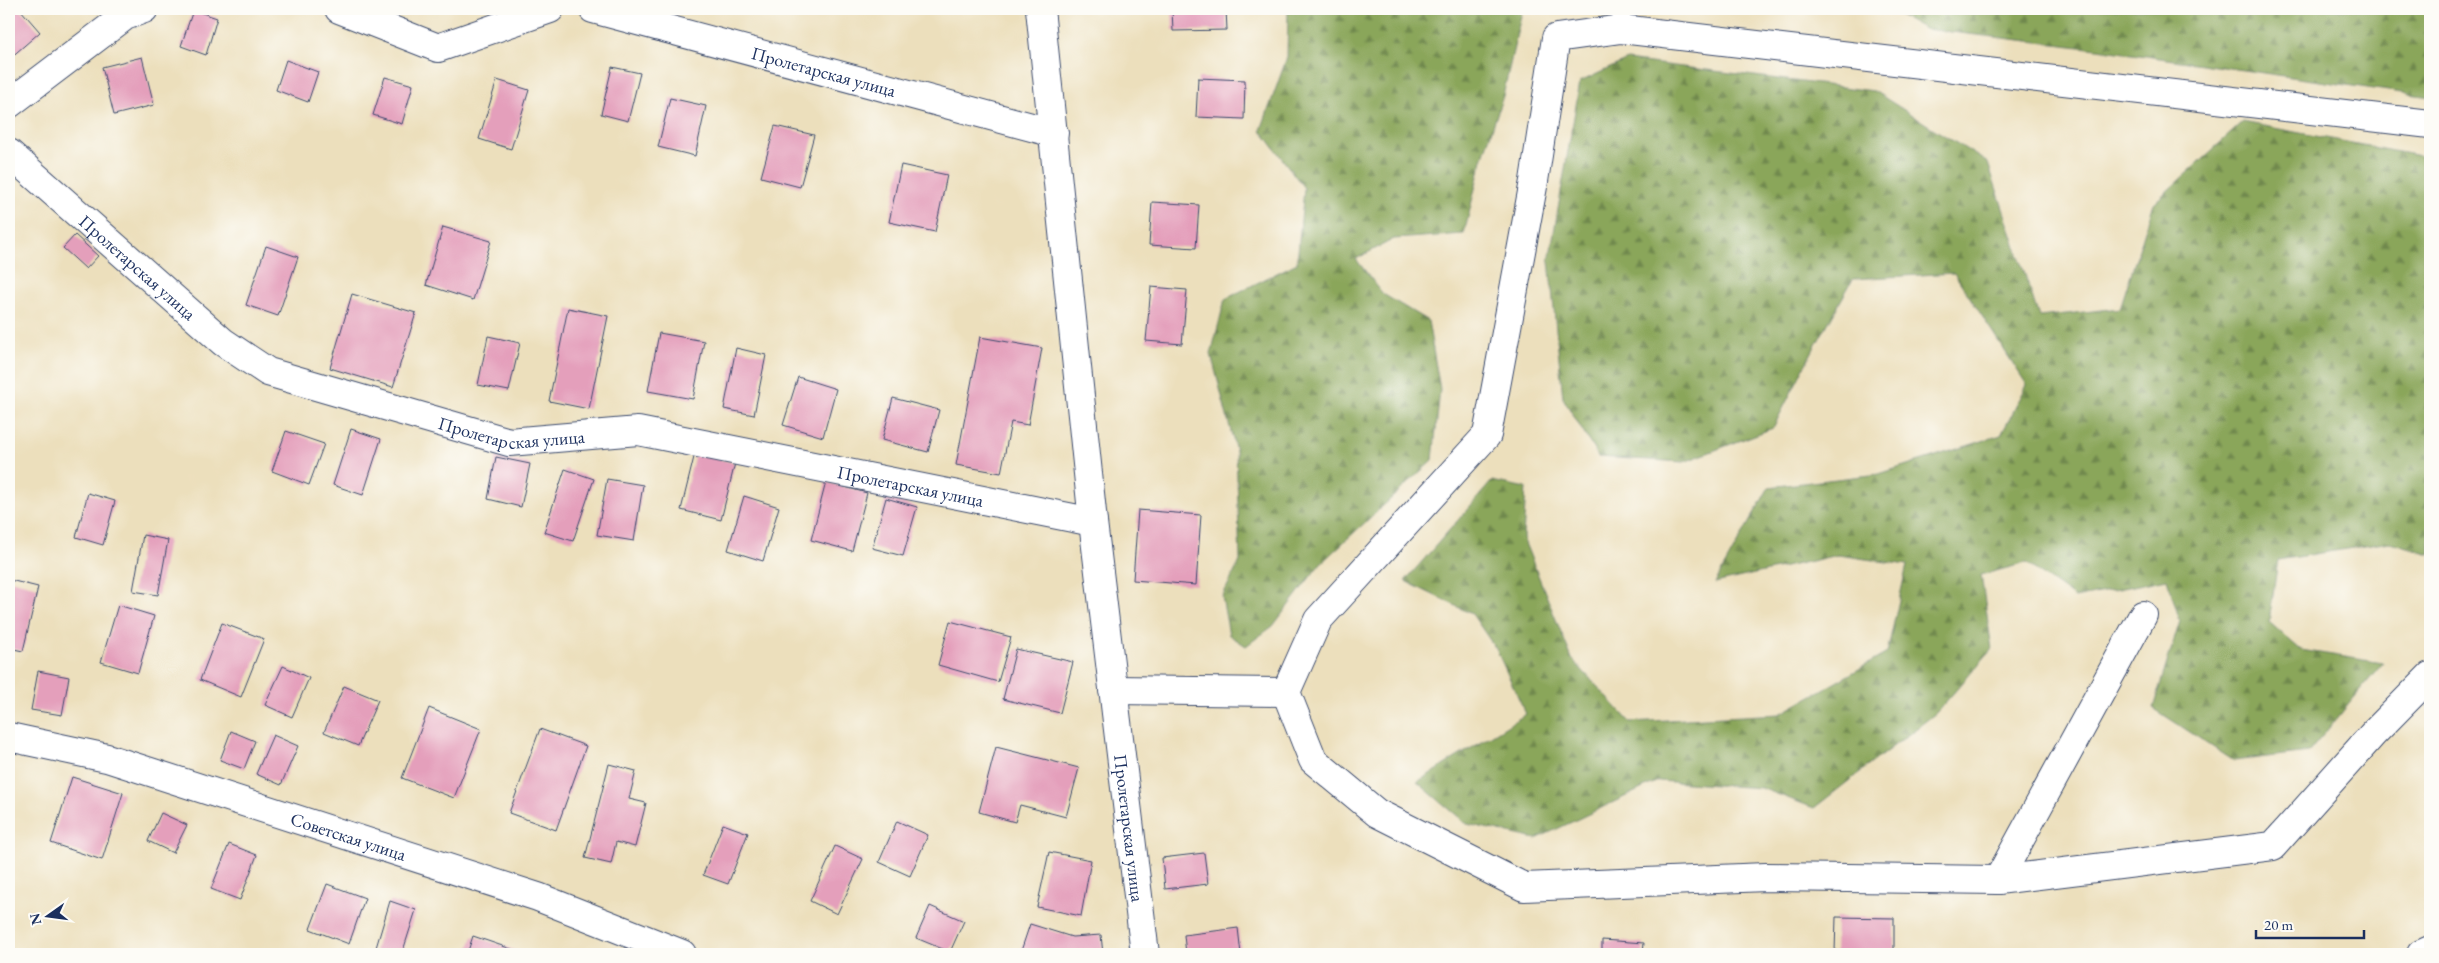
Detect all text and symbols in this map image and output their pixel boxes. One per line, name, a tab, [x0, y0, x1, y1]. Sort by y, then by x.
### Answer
street label: Пролетарская улица	[749, 41, 899, 102]
street label: Пролетарская улица	[75, 209, 202, 325]
street label: Пролетарская улица	[436, 411, 586, 454]
street label: Пролетарская улица	[835, 460, 987, 512]
street label: Пролетарская улица	[1110, 753, 1150, 904]
street label: Советская улица	[288, 807, 410, 866]
north arrow	[22, 890, 72, 940]
scale bar	[2256, 908, 2364, 940]
text: N	[25, 911, 45, 927]
text: 20 m	[2264, 915, 2293, 934]

